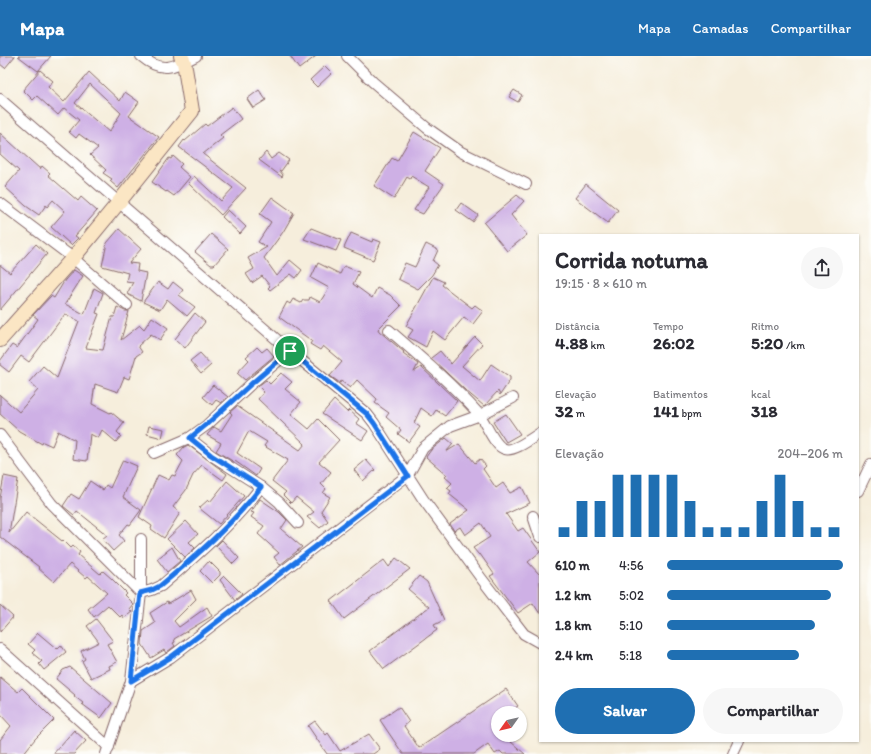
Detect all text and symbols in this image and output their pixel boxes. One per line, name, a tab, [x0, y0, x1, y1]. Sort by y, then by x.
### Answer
text: Mapa	[20, 17, 64, 40]
text: Mapa	[638, 20, 671, 37]
text: Camadas	[693, 20, 749, 37]
text: Compartilhar	[771, 20, 851, 37]
text: Corrida noturna	[555, 247, 708, 274]
button: share	[801, 247, 843, 289]
text: 19:15 · 8 × 610 m	[555, 276, 647, 291]
text: Distância	[555, 320, 600, 333]
text: Tempo	[653, 320, 684, 333]
text: Ritmo	[751, 320, 779, 333]
text: 4.88	[555, 333, 588, 353]
text: 26:02	[653, 333, 695, 353]
text: 5:20	[751, 333, 784, 353]
pin	[273, 334, 307, 368]
text: km	[588, 339, 605, 352]
text: /km	[784, 339, 805, 352]
icon: arrive	[279, 340, 301, 362]
text: Elevação	[555, 388, 596, 401]
text: Batimentos	[653, 388, 708, 401]
text: kcal	[751, 388, 771, 401]
text: 32	[555, 401, 573, 421]
text: 141	[653, 401, 679, 421]
text: 318	[751, 401, 777, 421]
text: m	[573, 407, 585, 420]
text: bpm	[679, 407, 702, 420]
text: Elevação	[555, 446, 604, 461]
text: 204–206 m	[778, 446, 843, 461]
text: 610 m	[555, 558, 590, 573]
text: 4:56	[619, 558, 644, 573]
text: 1.2 km	[555, 588, 591, 603]
text: 5:02	[619, 588, 644, 603]
text: 1.8 km	[555, 618, 591, 633]
text: 5:10	[619, 618, 643, 633]
text: 2.4 km	[555, 648, 593, 663]
text: 5:18	[619, 648, 642, 663]
button: Salvar	[555, 688, 695, 734]
button: Compartilhar	[703, 688, 843, 734]
north arrow	[491, 706, 527, 742]
map controls	[491, 706, 527, 742]

